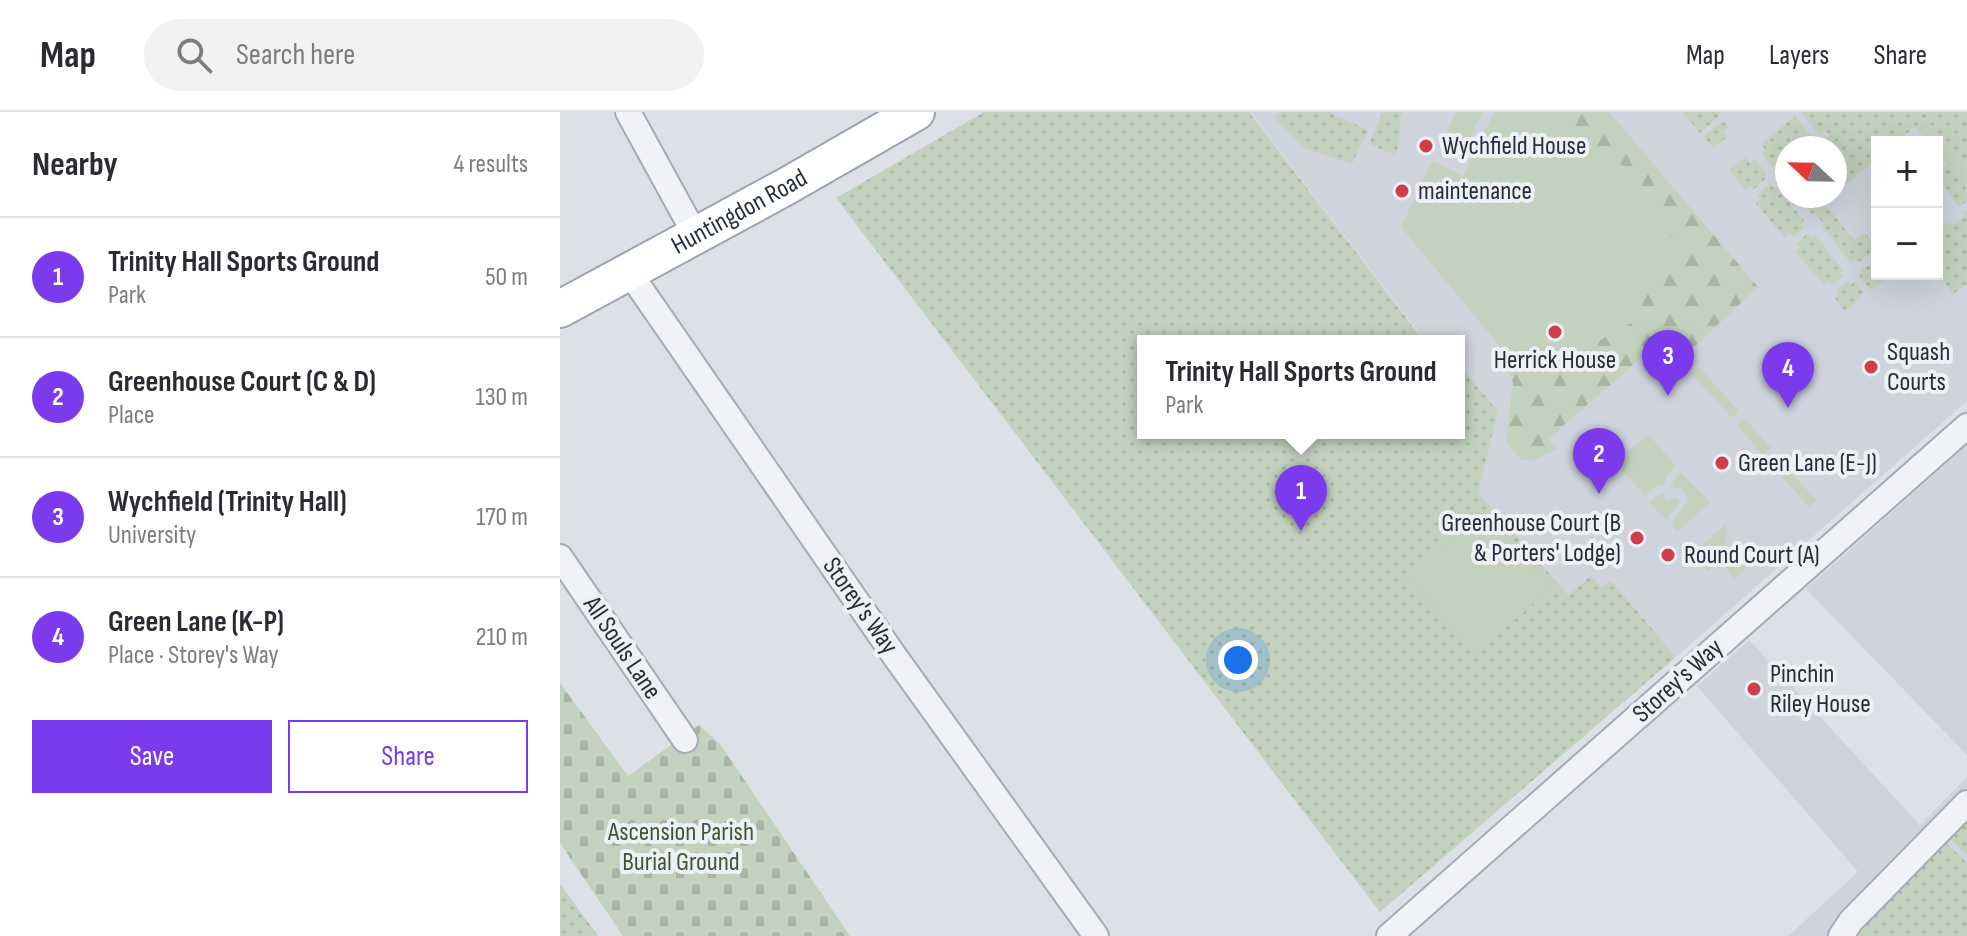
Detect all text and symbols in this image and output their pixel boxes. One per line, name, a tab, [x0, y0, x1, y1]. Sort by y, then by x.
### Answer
search box	[144, 19, 704, 91]
text: Map	[40, 33, 96, 78]
icon: search	[172, 33, 216, 77]
text: Search here	[236, 37, 355, 73]
text: Map	[1686, 39, 1725, 72]
text: Layers	[1769, 39, 1829, 72]
text: Share	[1873, 39, 1927, 72]
place label: Wychfield House	[1442, 131, 1586, 162]
north arrow	[1775, 136, 1847, 208]
map controls	[1871, 136, 1943, 280]
button: +	[1871, 136, 1943, 208]
marker: Wychfield House	[1417, 137, 1435, 155]
text: Nearby	[32, 144, 118, 185]
text: 4 results	[453, 149, 528, 180]
street label: Huntingdon Road	[666, 162, 813, 261]
place label: maintenance	[1418, 176, 1532, 207]
marker: maintenance	[1393, 182, 1411, 200]
button: −	[1871, 208, 1943, 280]
text: Trinity Hall Sports Ground	[108, 244, 379, 280]
text: 1	[53, 262, 63, 293]
text: 50 m	[485, 262, 528, 293]
text: Park	[108, 280, 146, 311]
marker: Herrick House	[1546, 323, 1564, 341]
pin: 3	[1642, 330, 1694, 396]
popup	[1137, 335, 1465, 439]
place label: Squash Courts	[1887, 337, 1950, 398]
pin: 4	[1762, 342, 1814, 408]
place label: Herrick House	[1494, 345, 1616, 376]
text: Trinity Hall Sports Ground	[1165, 354, 1437, 390]
marker: Squash Courts	[1862, 358, 1880, 376]
text: Greenhouse Court (C & D)	[108, 364, 376, 400]
text: 2	[52, 382, 64, 413]
text: 130 m	[476, 382, 528, 413]
text: Park	[1165, 390, 1203, 421]
text: Place	[108, 400, 155, 431]
pin: 2	[1573, 428, 1625, 494]
place label: Green Lane (E-J)	[1738, 448, 1877, 479]
marker: Green Lane (E-J)	[1713, 454, 1731, 472]
pin: 1	[1275, 465, 1327, 531]
text: Wychfield (Trinity Hall)	[108, 484, 347, 520]
text: 3	[52, 502, 64, 533]
text: 170 m	[476, 502, 528, 533]
place label: Greenhouse Court (B & Porters' Lodge)	[1441, 508, 1621, 569]
text: University	[108, 520, 196, 551]
marker: Greenhouse Court (B & Porters' Lodge)	[1628, 529, 1646, 547]
place label: Round Court (A)	[1684, 540, 1820, 571]
marker: Round Court (A)	[1659, 546, 1677, 564]
street label: Storey's Way	[816, 552, 904, 660]
street label: All Souls Lane	[576, 590, 668, 705]
text: Green Lane (K-P)	[108, 604, 284, 640]
text: 4	[52, 622, 64, 653]
text: 210 m	[476, 622, 528, 653]
street label: Storey's Way	[1627, 632, 1729, 730]
text: Place · Storey's Way	[108, 640, 279, 671]
your location	[1218, 640, 1258, 680]
place label: Pinchin Riley House	[1770, 659, 1871, 720]
marker: Pinchin Riley House	[1745, 680, 1763, 698]
button: Save	[32, 720, 272, 793]
button: Share	[288, 720, 528, 793]
park label: Ascension Parish Burial Ground	[607, 817, 754, 878]

